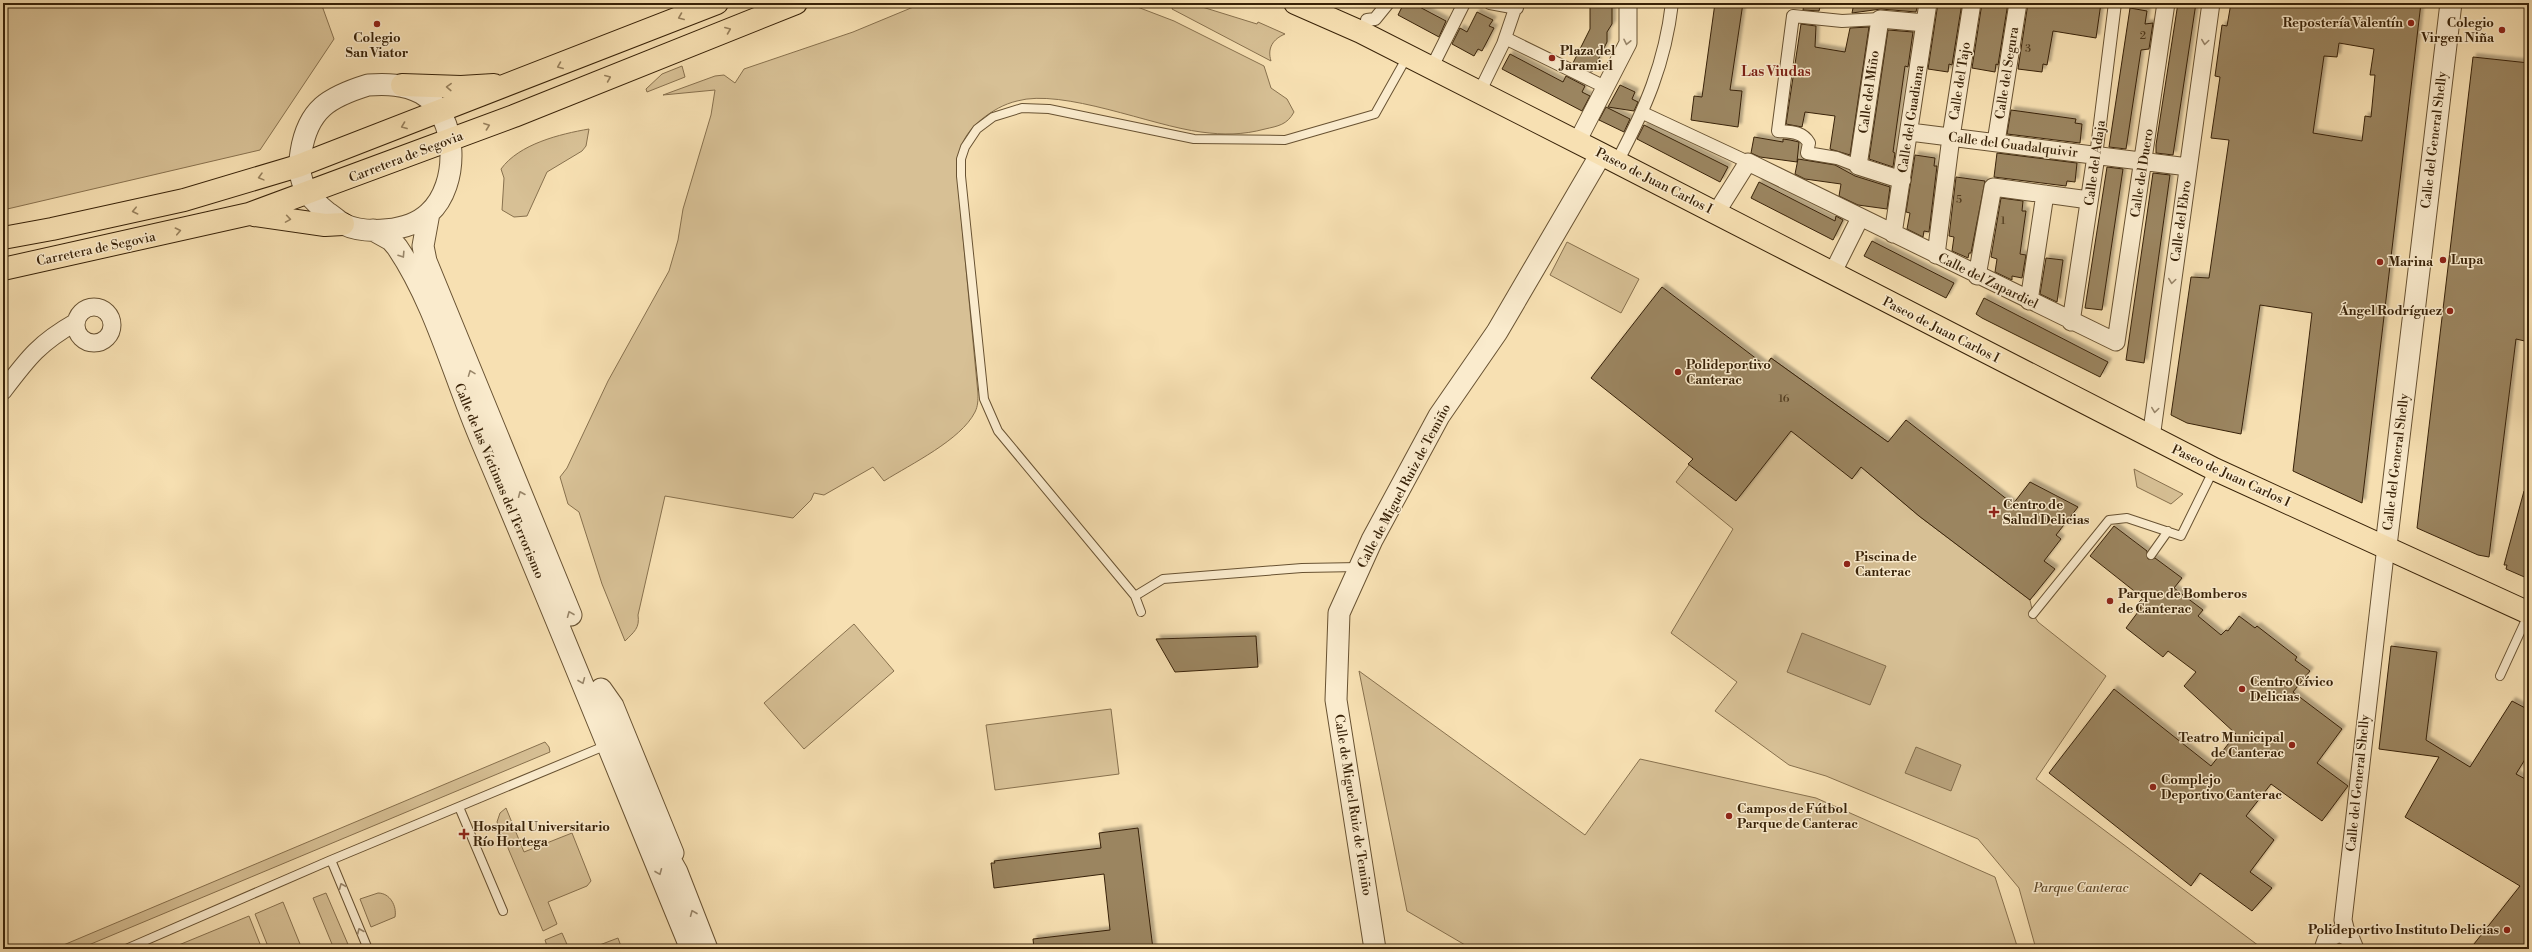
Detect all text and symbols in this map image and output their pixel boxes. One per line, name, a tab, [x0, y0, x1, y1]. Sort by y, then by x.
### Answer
one-way arrow	[677, 13, 684, 21]
place label: Repostería Valentín	[2283, 15, 2403, 31]
place label: Colegio Virgen Niña	[2420, 15, 2495, 46]
marker: Repostería Valentín	[2406, 18, 2416, 28]
marker: Colegio San Viator	[372, 19, 382, 29]
street label: Calle del Segura	[1992, 25, 2022, 120]
marker: Colegio Virgen Niña	[2497, 25, 2507, 35]
one-way arrow	[725, 26, 732, 34]
house number: 2	[2140, 29, 2146, 43]
place label: Colegio San Viator	[346, 30, 409, 61]
one-way arrow	[1623, 38, 1631, 45]
one-way arrow	[2201, 39, 2210, 45]
street label: Calle del Tajo	[1946, 41, 1974, 121]
house number: 3	[2025, 42, 2031, 56]
place label: Plaza del Jaramiel	[1558, 43, 1616, 74]
street label: Calle del Miño	[1855, 49, 1883, 135]
marker: Plaza del Jaramiel	[1547, 53, 1557, 63]
one-way arrow	[557, 61, 564, 69]
district label: Las Viudas	[1741, 63, 1811, 81]
street label: Calle del Guadiana	[1895, 63, 1927, 174]
street label: Calle del General Shelly	[2418, 70, 2450, 209]
one-way arrow	[604, 74, 611, 82]
one-way arrow	[446, 83, 452, 91]
street label: Calle del Adaja	[2081, 119, 2109, 207]
one-way arrow	[401, 122, 408, 130]
one-way arrow	[484, 123, 491, 131]
street label: Calle del Duero	[2127, 127, 2157, 219]
street label: Carretera de Segovia	[347, 128, 466, 186]
street label: Calle del Guadalquivir	[1947, 129, 2079, 161]
street label: Paseo de Juan Carlos I	[1593, 145, 1715, 217]
one-way arrow	[257, 172, 264, 181]
street label: Calle del Ebro	[2167, 179, 2195, 263]
house number: 5	[1956, 193, 1962, 207]
one-way arrow	[132, 206, 138, 214]
one-way arrow	[284, 214, 291, 223]
house number: 1	[2001, 214, 2006, 228]
one-way arrow	[175, 227, 181, 236]
street label: Carretera de Segovia	[35, 228, 157, 269]
street label: Calle del Zapardiel	[1935, 250, 2041, 312]
one-way arrow	[397, 251, 405, 258]
place label: Lupa	[2451, 252, 2484, 268]
place label: Marina	[2388, 254, 2434, 270]
marker: Lupa	[2438, 255, 2448, 265]
marker: Marina	[2375, 257, 2385, 267]
one-way arrow	[2168, 278, 2177, 284]
street label: Paseo de Juan Carlos I	[1880, 294, 2002, 366]
place label: Ángel Rodríguez	[2338, 302, 2442, 319]
marker: Ángel Rodríguez	[2445, 306, 2455, 316]
place label: Polideportivo Canterac	[1686, 357, 1771, 388]
marker: Polideportivo Canterac	[1673, 367, 1683, 377]
one-way arrow	[468, 370, 476, 377]
street label: Calle de las Víctimas del Terrorismo	[450, 381, 548, 581]
house number: 16	[1778, 392, 1790, 406]
street label: Calle del General Shelly	[2380, 392, 2412, 531]
street label: Calle de Miguel Ruiz de Temiño	[1354, 401, 1454, 571]
one-way arrow	[2151, 407, 2160, 413]
street label: Paseo de Juan Carlos I	[2169, 441, 2293, 511]
one-way arrow	[517, 490, 525, 497]
place label: Centro de Salud Delicias	[2003, 497, 2090, 528]
marker: Centro de Salud Delicias	[1988, 506, 2000, 518]
place label: Piscina de Canterac	[1855, 549, 1917, 580]
marker: Piscina de Canterac	[1842, 559, 1852, 569]
place label: Parque de Bomberos de Canterac	[2118, 586, 2247, 617]
marker: Parque de Bomberos de Canterac	[2105, 596, 2115, 606]
one-way arrow	[567, 610, 575, 618]
place label: Centro Cívico Delicias	[2250, 674, 2334, 705]
one-way arrow	[577, 676, 585, 684]
marker: Centro Cívico Delicias	[2237, 684, 2247, 694]
street label: Calle de Miguel Ruiz de Temiño	[1331, 713, 1375, 897]
street label: Calle del General Shelly	[2343, 713, 2373, 852]
place label: Teatro Municipal de Canterac	[2178, 730, 2285, 761]
marker: Teatro Municipal de Canterac	[2287, 740, 2297, 750]
place label: Complejo Deportivo Canterac	[2161, 772, 2282, 803]
marker: Complejo Deportivo Canterac	[2148, 782, 2158, 792]
place label: Campos de Fútbol Parque de Canterac	[1737, 801, 1858, 832]
marker: Campos de Fútbol Parque de Canterac	[1724, 811, 1734, 821]
place label: Hospital Universitario Río Hortega	[473, 819, 610, 850]
marker: Hospital Universitario Río Hortega	[458, 828, 470, 840]
one-way arrow	[655, 869, 663, 876]
park label: Parque Canterac	[2032, 880, 2129, 896]
one-way arrow	[338, 882, 346, 889]
one-way arrow	[690, 909, 698, 916]
place label: Polideportivo Instituto Delicias	[2308, 922, 2499, 938]
marker: Polideportivo Instituto Delicias	[2502, 925, 2512, 935]
one-way arrow	[357, 927, 365, 934]

